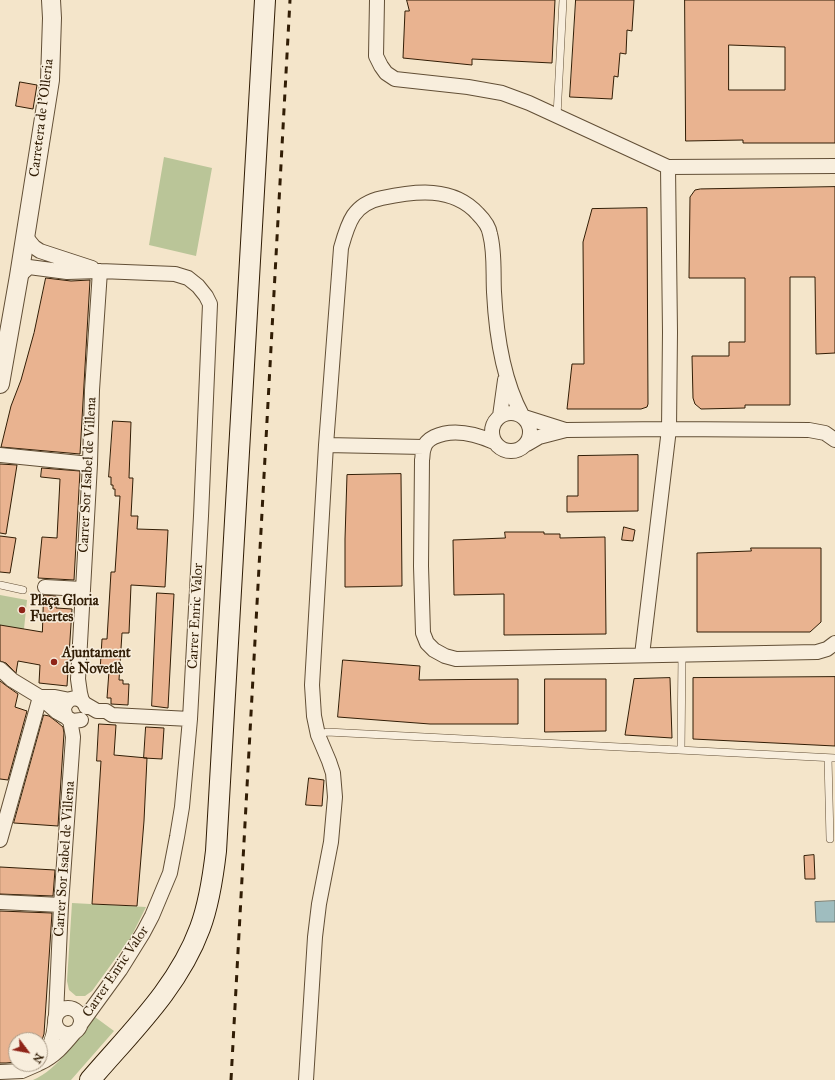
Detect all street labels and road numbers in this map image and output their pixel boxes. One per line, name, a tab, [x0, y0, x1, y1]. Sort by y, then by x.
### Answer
street label: Carretera de l'Olleria	[26, 58, 58, 178]
street label: Carrer Sor Isabel de Villena	[76, 397, 100, 553]
street label: Carrer Enric Valor	[185, 563, 207, 669]
street label: Carrer Sor Isabel de Villena	[51, 781, 79, 937]
street label: Carrer Enric Valor	[79, 923, 153, 1021]

